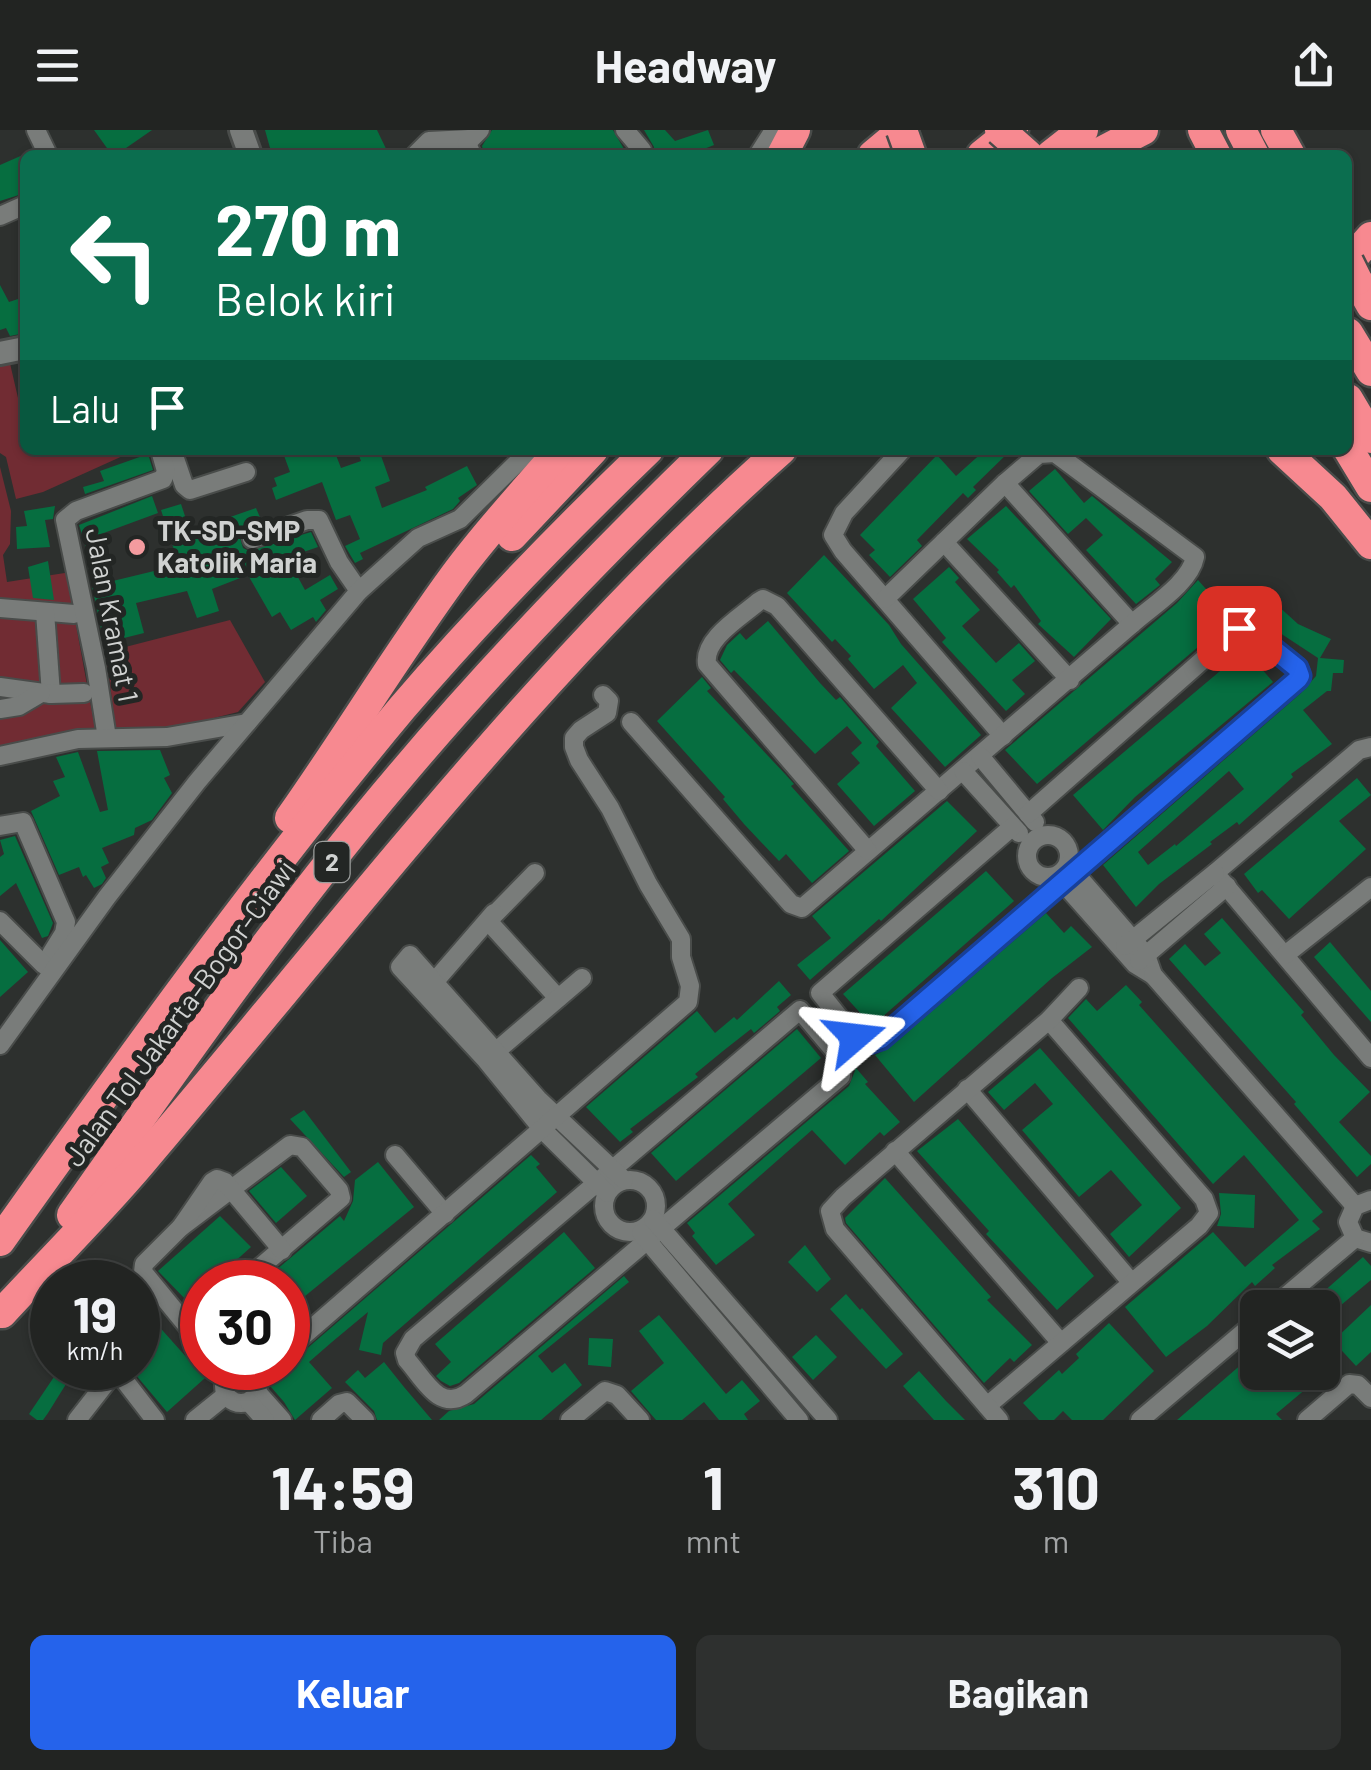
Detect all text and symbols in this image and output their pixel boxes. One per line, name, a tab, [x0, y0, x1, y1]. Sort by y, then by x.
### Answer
icon: menu	[30, 38, 85, 93]
text: Headway	[595, 38, 776, 92]
icon: share	[1286, 38, 1341, 93]
text: 270 m	[215, 186, 401, 270]
icon: left	[50, 190, 180, 320]
text: Belok kiri	[215, 271, 396, 325]
icon: arrive	[140, 380, 195, 435]
text: Lalu	[50, 385, 120, 431]
place label: TK-SD-SMP Katolik Maria	[157, 513, 317, 579]
street label: Jalan Kramat 1	[79, 525, 146, 705]
marker: TK-SD-SMP Katolik Maria	[126, 536, 148, 558]
pin	[1197, 586, 1282, 671]
icon: arrive	[1212, 601, 1267, 656]
road number: 2	[314, 842, 350, 882]
street label: Jalan Tol Jakarta–Bogor–Ciawi	[56, 852, 302, 1172]
position arrow	[803, 985, 907, 1089]
speed limit sign: 30	[180, 1260, 310, 1390]
text: 19	[73, 1283, 117, 1343]
map controls	[1240, 1290, 1340, 1390]
button: layers	[1240, 1290, 1340, 1390]
text: km/h	[67, 1335, 123, 1365]
text: 14:59	[271, 1450, 415, 1522]
text: 1	[703, 1450, 724, 1522]
text: 310	[1012, 1450, 1100, 1522]
text: Tiba	[313, 1521, 373, 1559]
text: mnt	[686, 1521, 741, 1559]
text: m	[1043, 1521, 1069, 1559]
button: Keluar	[30, 1635, 676, 1750]
button: Bagikan	[696, 1635, 1341, 1750]

